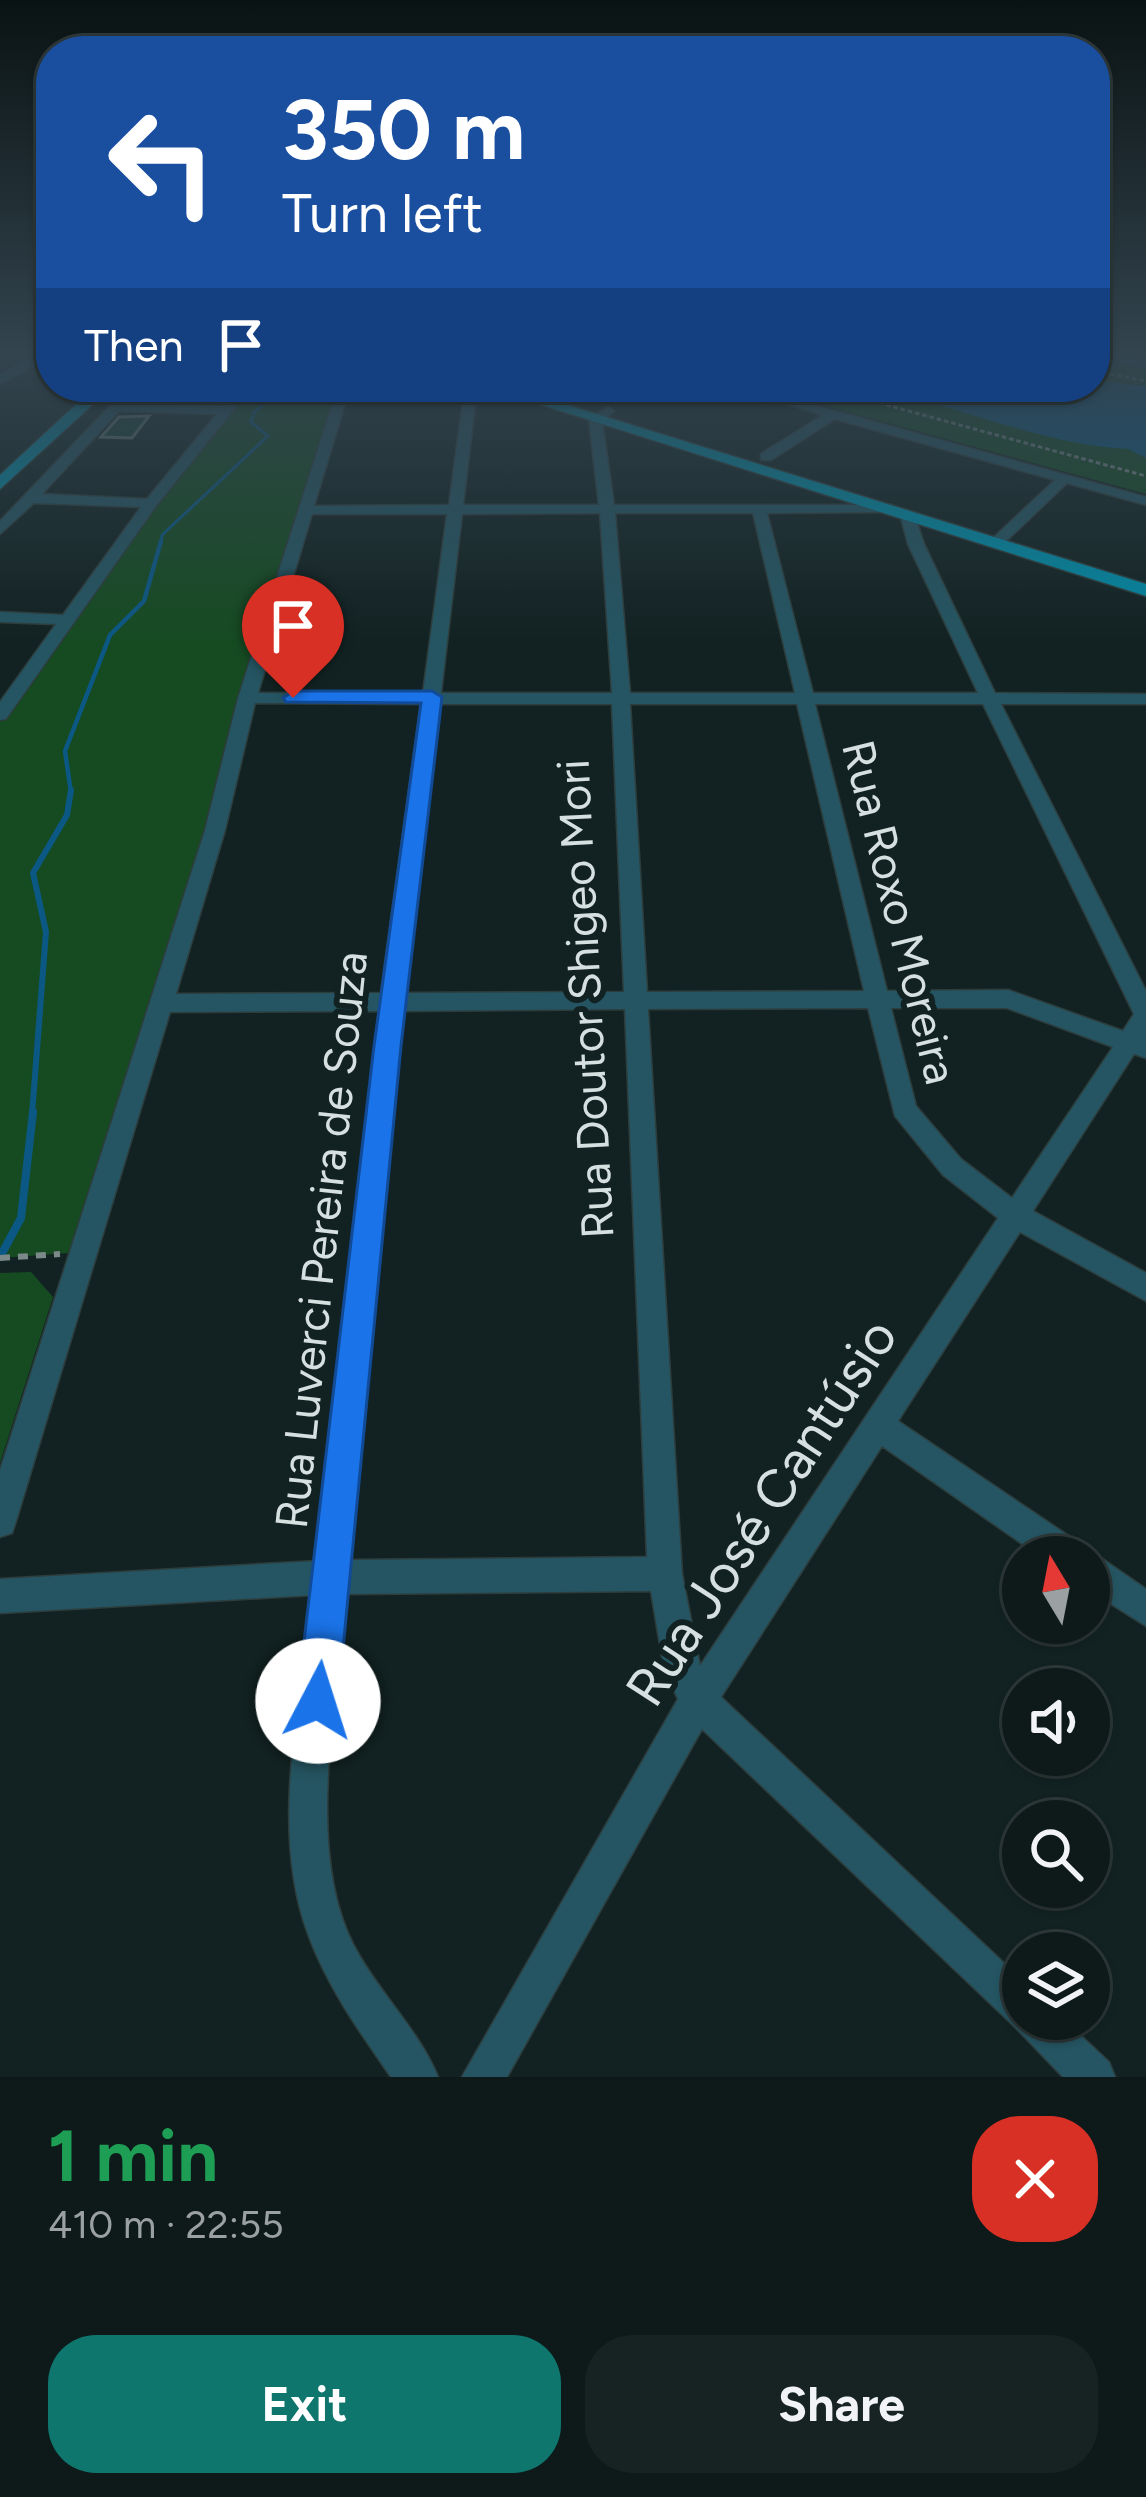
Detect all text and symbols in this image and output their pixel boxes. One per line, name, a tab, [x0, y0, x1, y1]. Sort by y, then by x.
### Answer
text: 350 m	[282, 79, 525, 180]
icon: left	[84, 84, 240, 240]
text: Turn left	[282, 181, 483, 246]
icon: arrive	[208, 312, 274, 378]
text: Then	[84, 318, 184, 372]
pin	[242, 575, 344, 698]
icon: arrive	[260, 593, 326, 659]
street label: Rua Roxo Moreira	[831, 735, 969, 1089]
street label: Rua Doutor Shigeo Mori	[545, 758, 625, 1240]
street label: Rua Luverci Pereira de Souza	[264, 949, 378, 1531]
street label: Rua José Cantúsio	[612, 1307, 911, 1718]
north arrow	[1002, 1536, 1110, 1644]
map controls	[1002, 1536, 1110, 2040]
position arrow	[255, 1638, 381, 1764]
button: sound	[1002, 1668, 1110, 1776]
button: search	[1002, 1800, 1110, 1908]
button: layers	[1002, 1932, 1110, 2040]
text: 1 min	[48, 2113, 218, 2199]
button: close	[972, 2116, 1098, 2242]
text: 410 m · 22:55	[48, 2201, 284, 2248]
button: Exit	[48, 2335, 561, 2473]
button: Share	[585, 2335, 1098, 2473]

